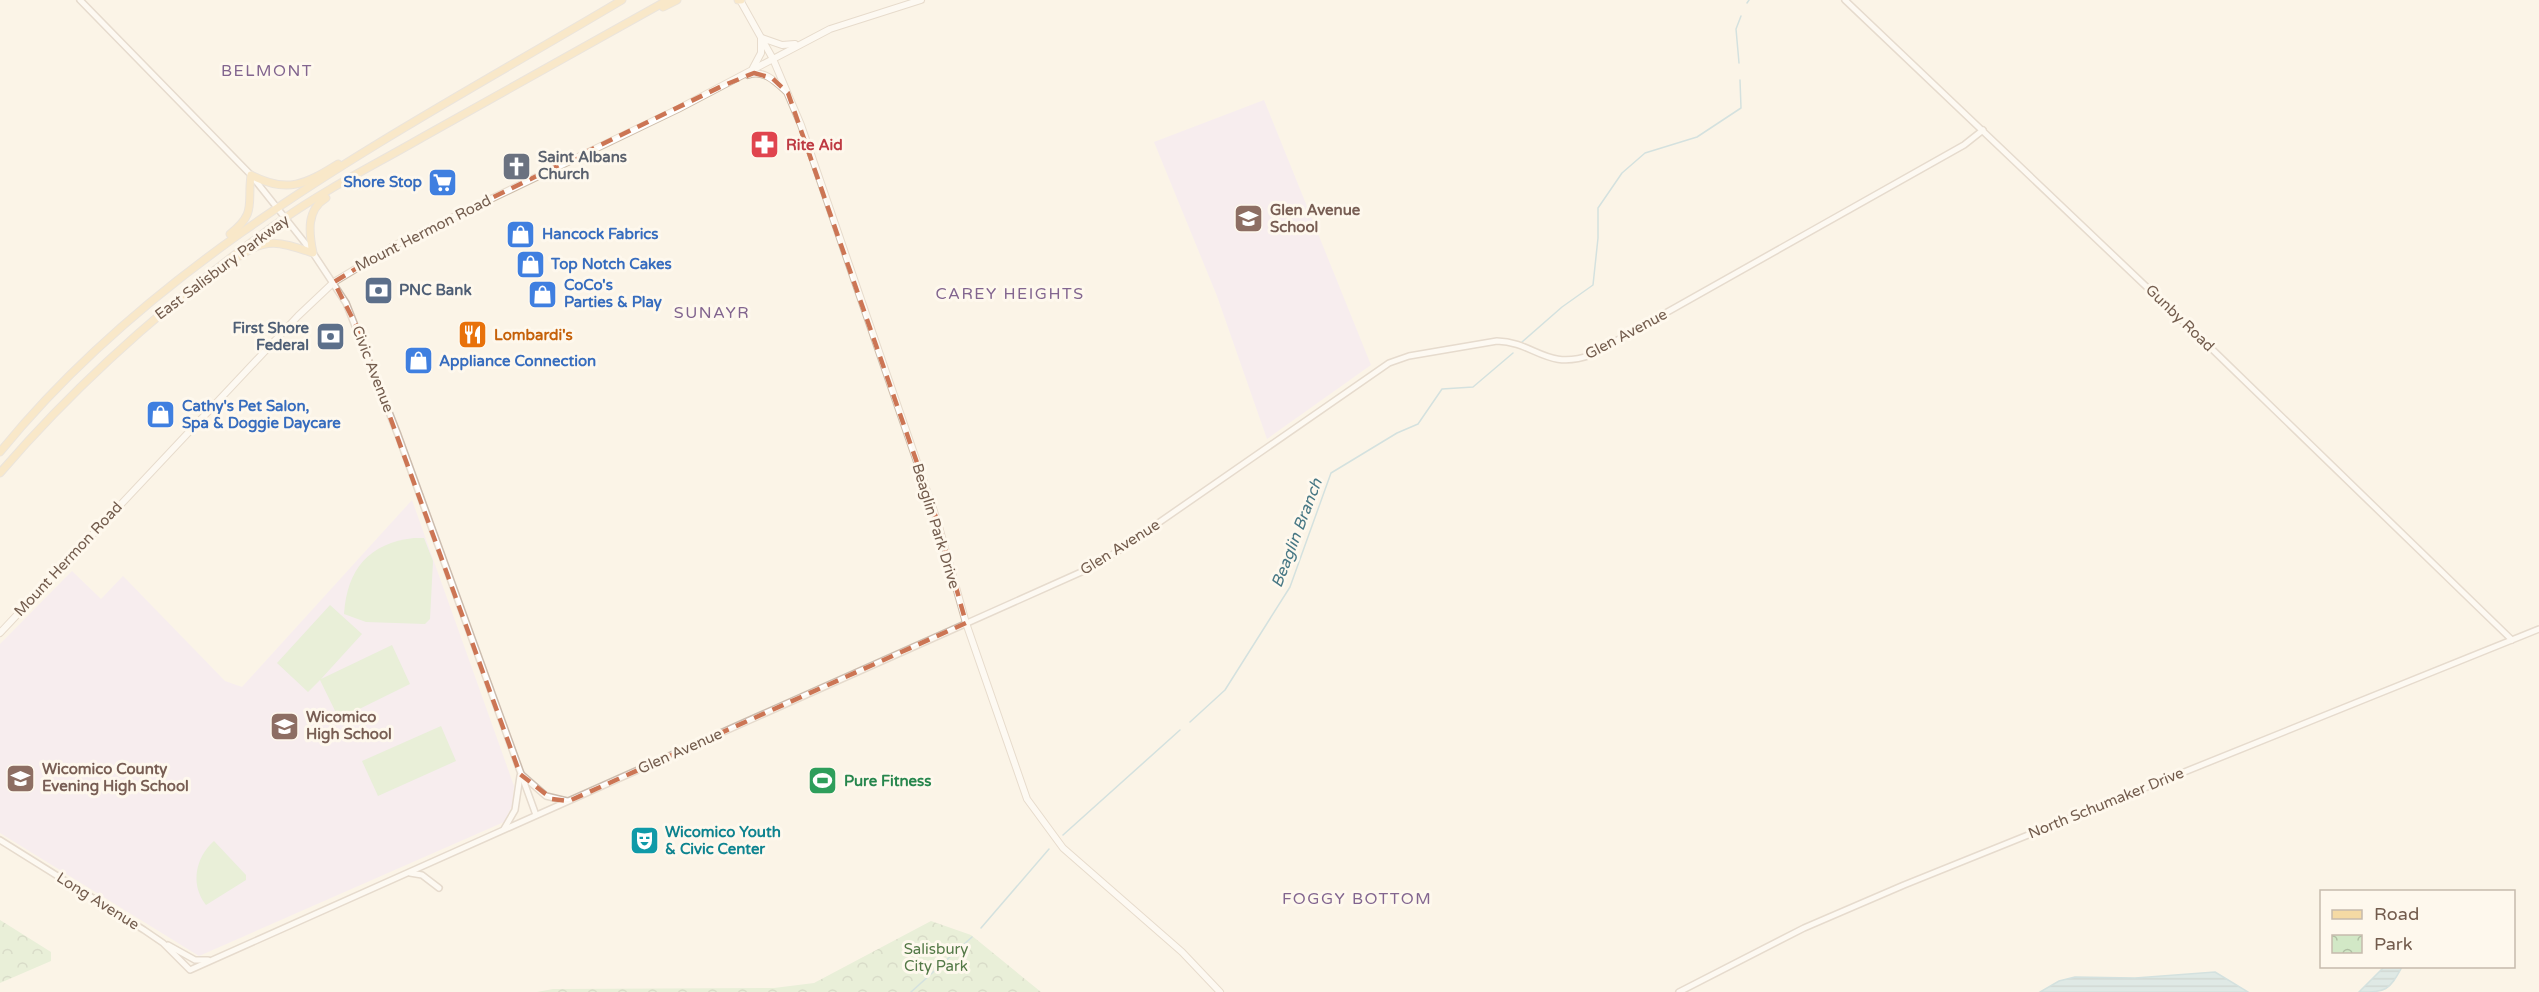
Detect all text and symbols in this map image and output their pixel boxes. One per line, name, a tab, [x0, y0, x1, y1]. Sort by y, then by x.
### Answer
district label: BELMONT	[221, 61, 313, 81]
pharmacy icon: Rite Aid	[749, 129, 781, 161]
place label: Rite Aid	[786, 136, 843, 154]
place label: Saint Albans Church	[538, 148, 627, 183]
church icon: Saint Albans Church	[501, 150, 533, 182]
supermarket icon: Shore Stop	[427, 166, 459, 198]
place label: Shore Stop	[344, 173, 423, 192]
street label: Mount Hermon Road	[352, 191, 494, 275]
place label: Glen Avenue School	[1270, 201, 1361, 236]
school or university icon: Glen Avenue School	[1233, 203, 1265, 235]
street label: East Salisbury Parkway	[151, 211, 293, 323]
shop icon: Hancock Fabrics	[505, 218, 537, 250]
place label: Hancock Fabrics	[542, 225, 659, 243]
shop icon: Top Notch Cakes	[514, 248, 546, 280]
place label: Top Notch Cakes	[550, 255, 672, 274]
bank icon: PNC Bank	[362, 274, 394, 306]
place label: CoCo's Parties & Play	[564, 276, 662, 312]
shop icon: CoCo's Parties & Play	[527, 278, 559, 310]
place label: PNC Bank	[399, 281, 472, 299]
street label: Gunby Road	[2142, 281, 2218, 355]
district label: CAREY HEIGHTS	[935, 284, 1085, 304]
district label: SUNAYR	[674, 303, 750, 323]
street label: Glen Avenue	[1582, 305, 1670, 363]
place label: First Shore Federal	[232, 319, 310, 354]
restaurant icon: Lombardi's	[457, 319, 489, 351]
bank icon: First Shore Federal	[314, 321, 346, 353]
street label: Civic Avenue	[348, 323, 398, 415]
place label: Lombardi's	[494, 326, 573, 344]
shop icon: Appliance Connection	[402, 345, 434, 377]
place label: Appliance Connection	[439, 352, 596, 371]
place label: Cathy's Pet Salon, Spa & Doggie Daycare	[182, 397, 341, 433]
shop icon: Cathy's Pet Salon, Spa & Doggie Daycare	[145, 399, 177, 431]
street label: Beaglin Park Drive	[908, 461, 964, 591]
water label: Beaglin Branch	[1267, 475, 1327, 590]
street label: Mount Hermon Road	[10, 498, 126, 620]
street label: Glen Avenue	[1077, 515, 1163, 579]
place label: Wicomico High School	[306, 708, 392, 744]
school or university icon: Wicomico High School	[269, 710, 301, 742]
street label: Glen Avenue	[635, 724, 725, 778]
place label: Wicomico County Evening High School	[42, 760, 189, 796]
school or university icon: Wicomico County Evening High School	[5, 762, 37, 794]
street label: North Schumaker Drive	[2026, 764, 2186, 842]
sports icon: Pure Fitness	[807, 765, 839, 797]
place label: Pure Fitness	[844, 772, 931, 790]
place label: Wicomico Youth & Civic Center	[665, 823, 781, 858]
theatre icon: Wicomico Youth & Civic Center	[628, 825, 660, 857]
street label: Long Avenue	[53, 868, 143, 934]
district label: FOGGY BOTTOM	[1282, 889, 1432, 909]
legend	[2320, 890, 2515, 968]
text: Road	[2374, 903, 2419, 925]
text: Park	[2374, 933, 2413, 955]
park label: Salisbury City Park	[904, 940, 968, 975]

